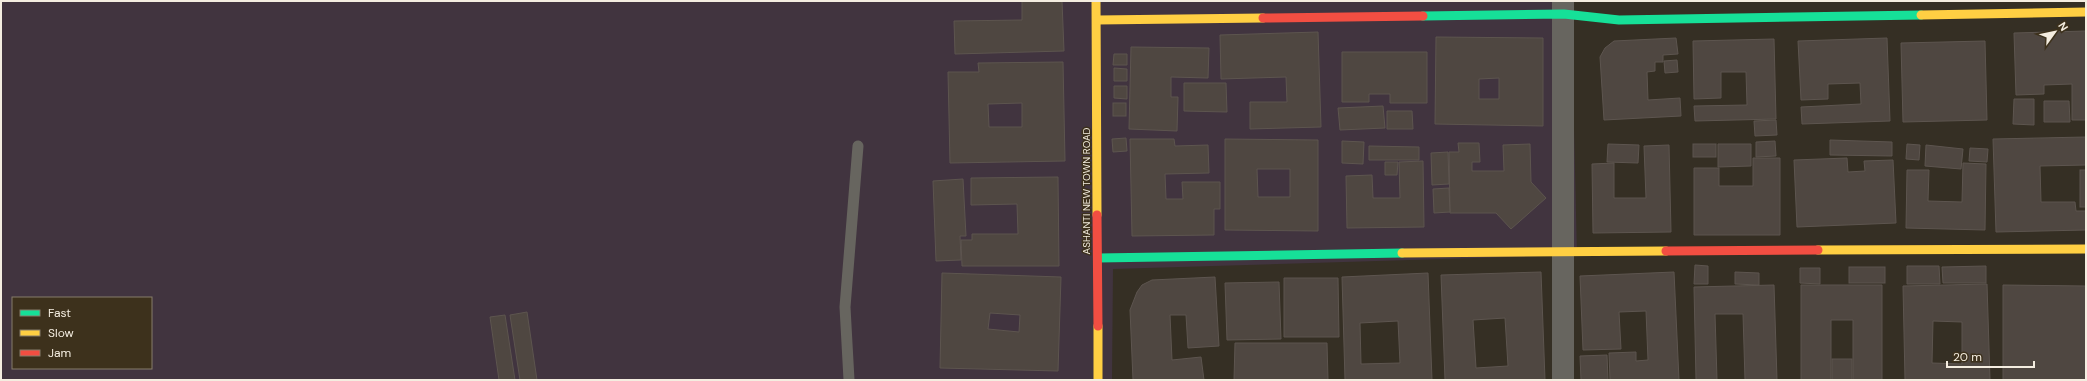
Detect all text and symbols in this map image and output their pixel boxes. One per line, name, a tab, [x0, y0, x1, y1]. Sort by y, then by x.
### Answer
north arrow	[2035, 12, 2075, 52]
text: N	[2055, 19, 2071, 34]
street label: ASHANTI NEW TOWN ROAD	[1080, 127, 1093, 255]
legend	[12, 297, 152, 369]
text: Fast	[48, 305, 71, 321]
text: Slow	[48, 325, 74, 341]
scale bar	[1947, 343, 2034, 369]
text: Jam	[48, 345, 71, 361]
text: 20 m	[1953, 349, 1982, 365]

